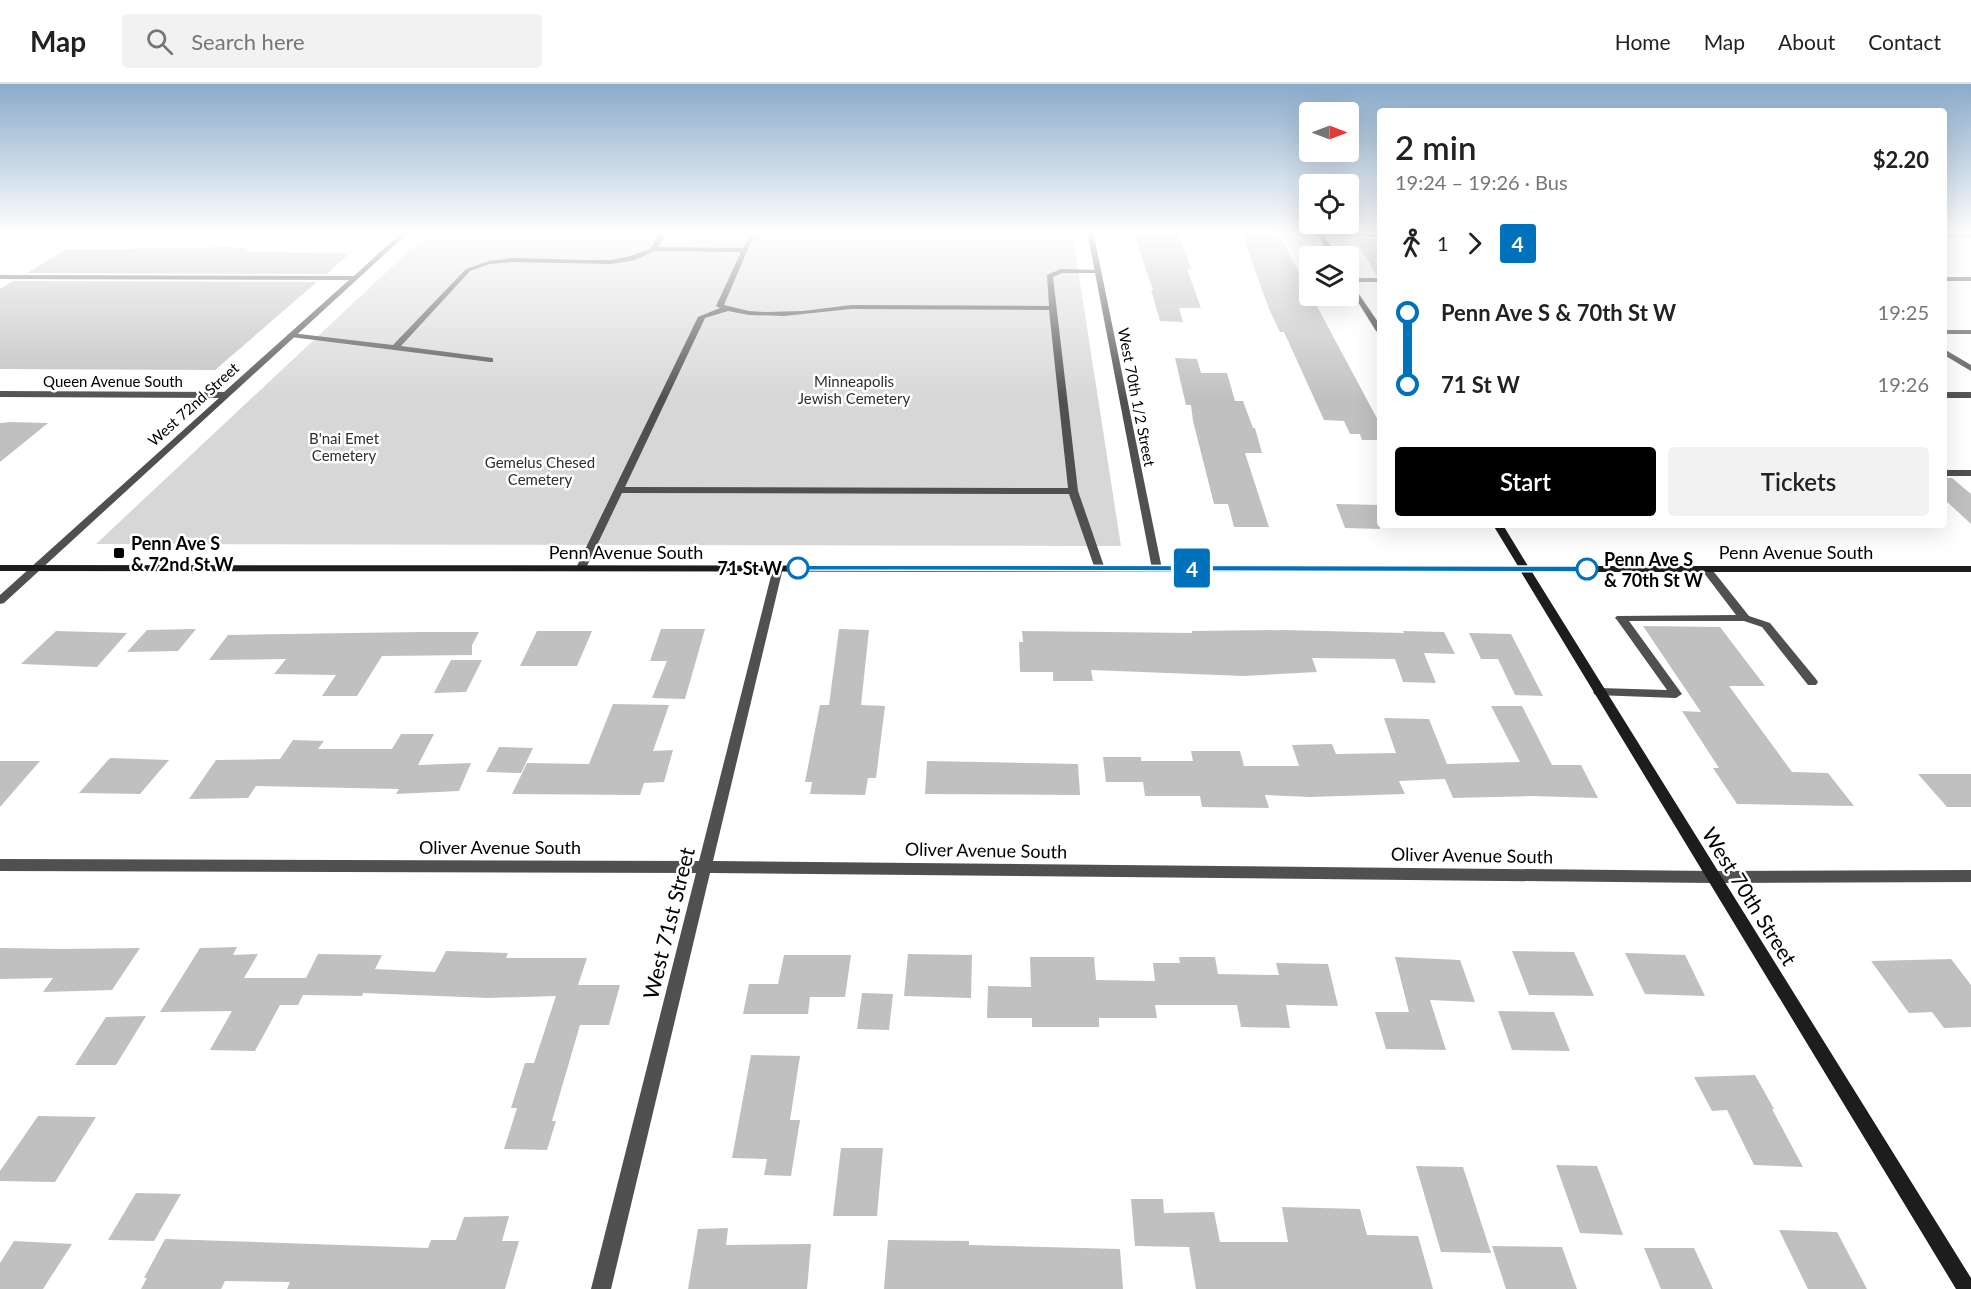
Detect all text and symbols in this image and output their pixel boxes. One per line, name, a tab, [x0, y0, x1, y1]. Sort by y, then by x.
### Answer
search box	[122, 14, 542, 68]
text: Map	[30, 24, 86, 58]
icon: search	[143, 25, 176, 58]
text: Search here	[191, 28, 305, 55]
text: Home	[1615, 29, 1671, 54]
text: Map	[1704, 29, 1745, 54]
text: About	[1778, 29, 1835, 54]
text: Contact	[1868, 29, 1941, 54]
north arrow	[1299, 102, 1359, 162]
map controls	[1299, 102, 1359, 306]
text: 2 min	[1395, 127, 1476, 167]
text: $2.20	[1873, 146, 1929, 173]
text: 19:24 – 19:26 · Bus	[1395, 170, 1568, 194]
button: locate	[1299, 174, 1359, 234]
icon: walk	[1395, 227, 1428, 260]
icon: forward	[1458, 227, 1491, 260]
text: 1	[1437, 231, 1449, 255]
text: 4	[1512, 231, 1524, 256]
button: layers	[1299, 246, 1359, 306]
text: Penn Ave S & 70th St W	[1441, 299, 1676, 326]
text: 19:25	[1878, 300, 1929, 324]
street label: West 70th 1/2 Street	[1115, 326, 1159, 468]
street label: West 72nd Street	[144, 358, 243, 449]
text: 71 St W	[1441, 371, 1520, 398]
street label: Queen Avenue South	[43, 372, 183, 390]
park label: Minneapolis Jewish Cemetery	[798, 372, 910, 407]
text: 19:26	[1878, 372, 1929, 396]
park label: B'nai Emet Cemetery	[309, 429, 380, 464]
button: Start	[1395, 447, 1656, 516]
button: Tickets	[1668, 447, 1929, 516]
park label: Gemelus Chesed Cemetery	[485, 453, 595, 488]
place label: Penn Ave S & 72nd St W	[131, 532, 233, 575]
street label: Penn Avenue South	[549, 541, 703, 563]
street label: Penn Avenue South	[1719, 541, 1873, 563]
marker: Penn Ave S & 72nd St W	[112, 546, 126, 560]
line badge: 4	[1172, 548, 1212, 588]
place label: Penn Ave S & 70th St W	[1604, 548, 1703, 591]
text: 4	[1186, 556, 1198, 581]
place label: 71 St W	[717, 557, 782, 579]
marker: 71 St W	[787, 557, 809, 579]
marker: Penn Ave S & 70th St W	[1576, 558, 1598, 580]
street label: West 70th Street	[1698, 822, 1803, 970]
street label: Oliver Avenue South	[419, 836, 581, 858]
street label: Oliver Avenue South	[905, 838, 1067, 862]
street label: Oliver Avenue South	[1391, 843, 1553, 867]
street label: West 71st Street	[637, 844, 699, 1001]

